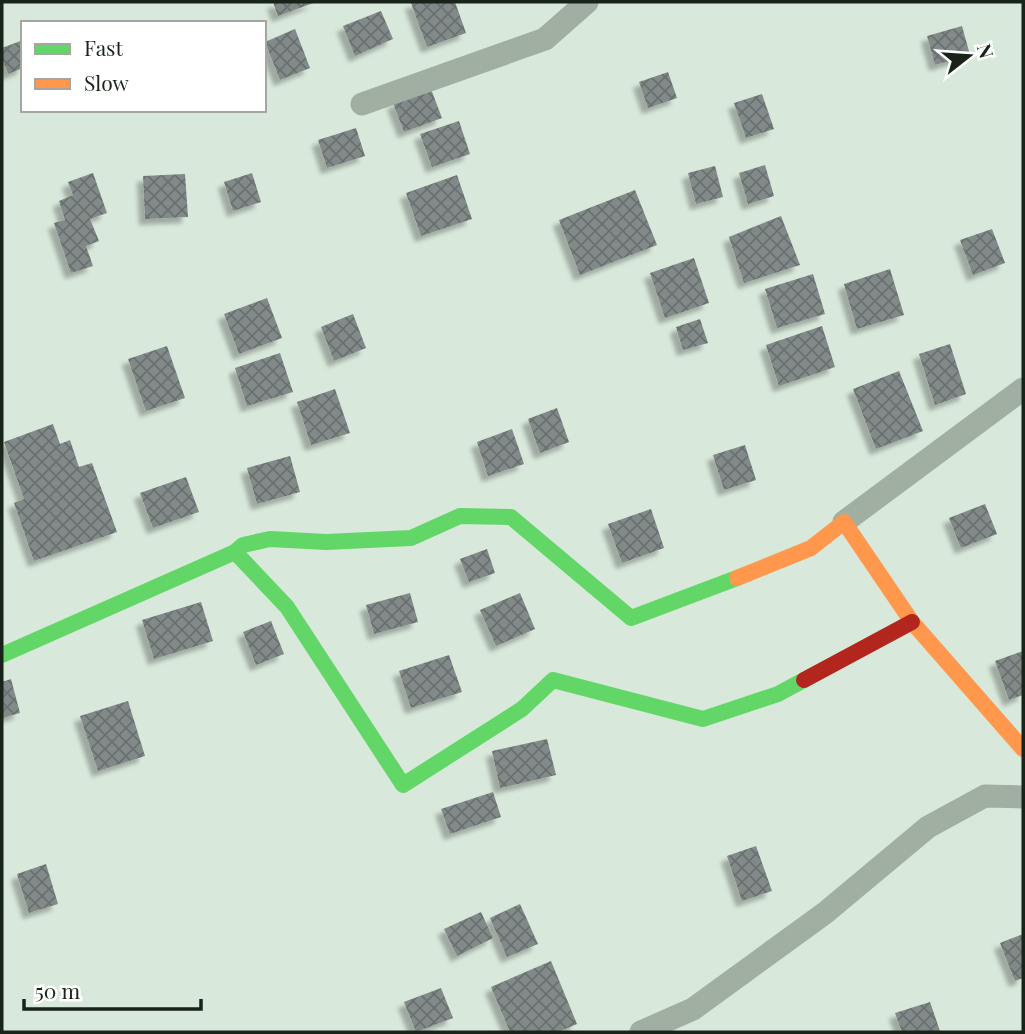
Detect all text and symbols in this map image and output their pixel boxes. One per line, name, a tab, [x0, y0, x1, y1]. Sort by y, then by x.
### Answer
legend	[21, 21, 266, 112]
north arrow	[934, 21, 1004, 91]
text: Fast	[84, 33, 123, 61]
text: N	[972, 40, 1001, 61]
text: Slow	[84, 68, 129, 96]
scale bar	[24, 968, 201, 1012]
text: 50 m	[35, 976, 81, 1004]

